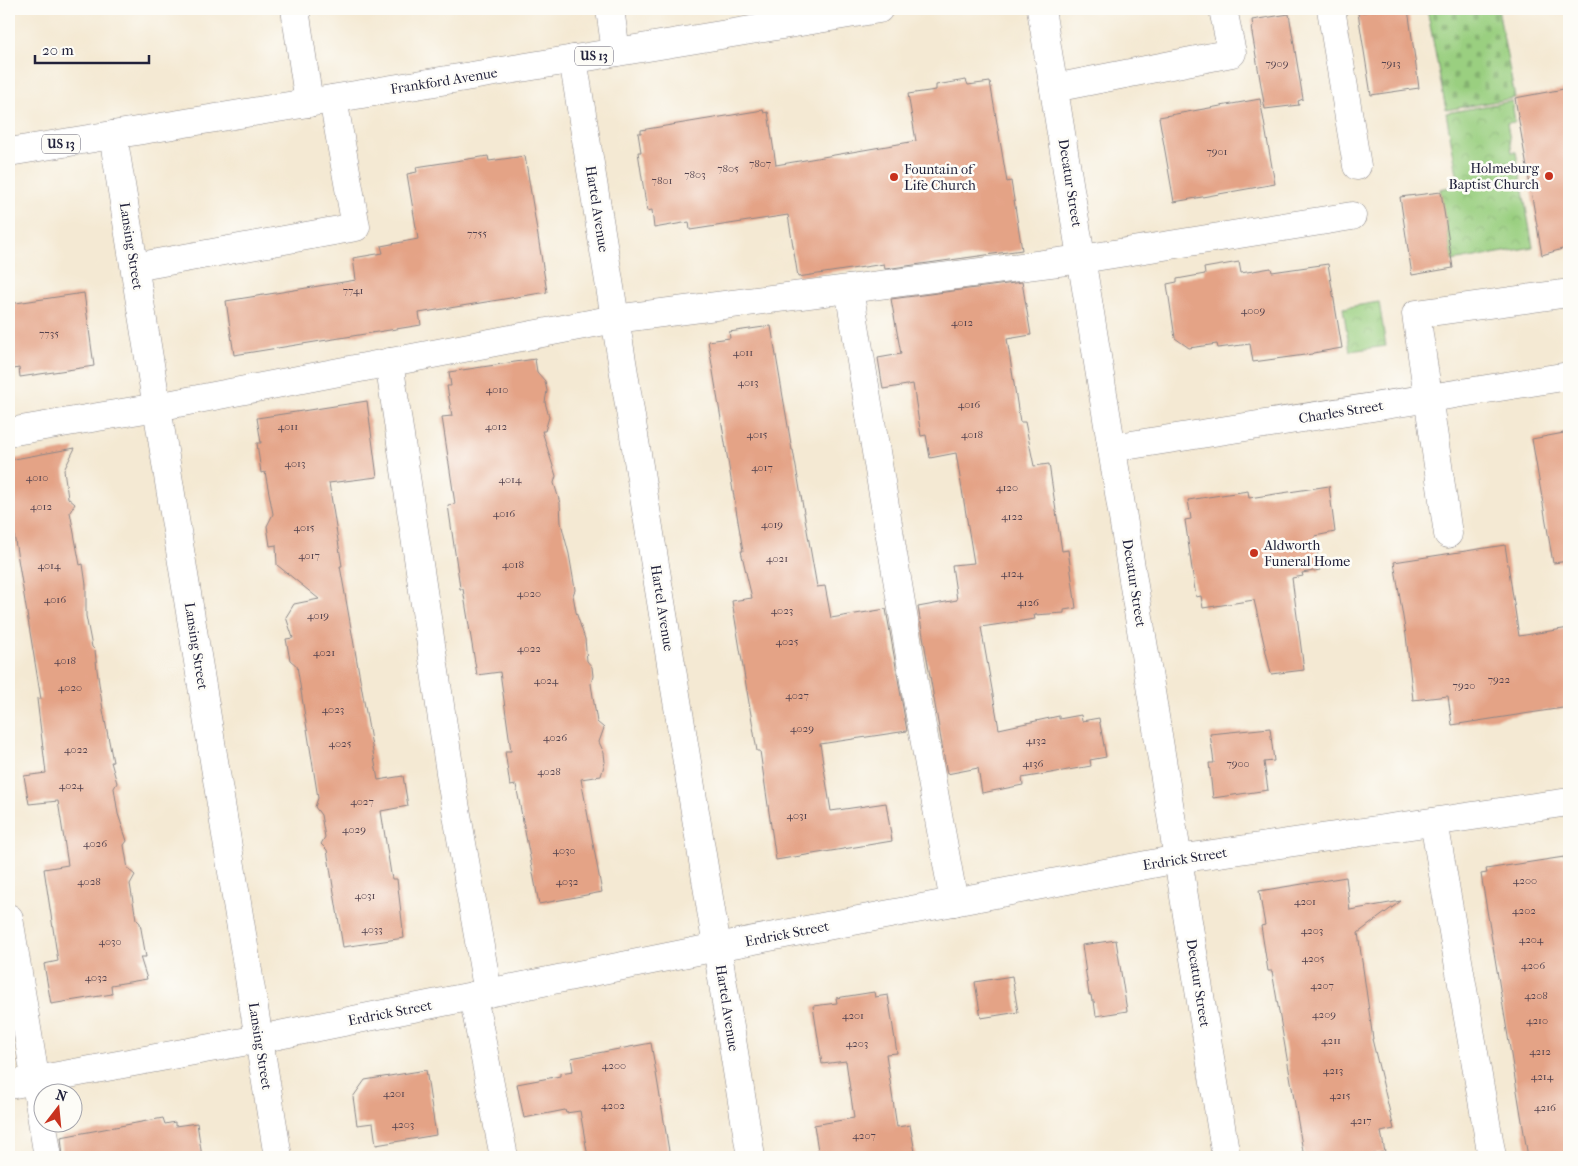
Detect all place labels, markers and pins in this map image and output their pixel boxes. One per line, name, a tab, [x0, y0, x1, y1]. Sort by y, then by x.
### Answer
place label: Holmeburg Baptist Church	[1449, 160, 1540, 193]
place label: Fountain of Life Church	[904, 161, 976, 194]
marker: Holmeburg Baptist Church	[1543, 170, 1555, 182]
marker: Fountain of Life Church	[888, 171, 900, 183]
place label: Aldworth Funeral Home	[1263, 537, 1350, 570]
marker: Aldworth Funeral Home	[1248, 547, 1260, 559]

